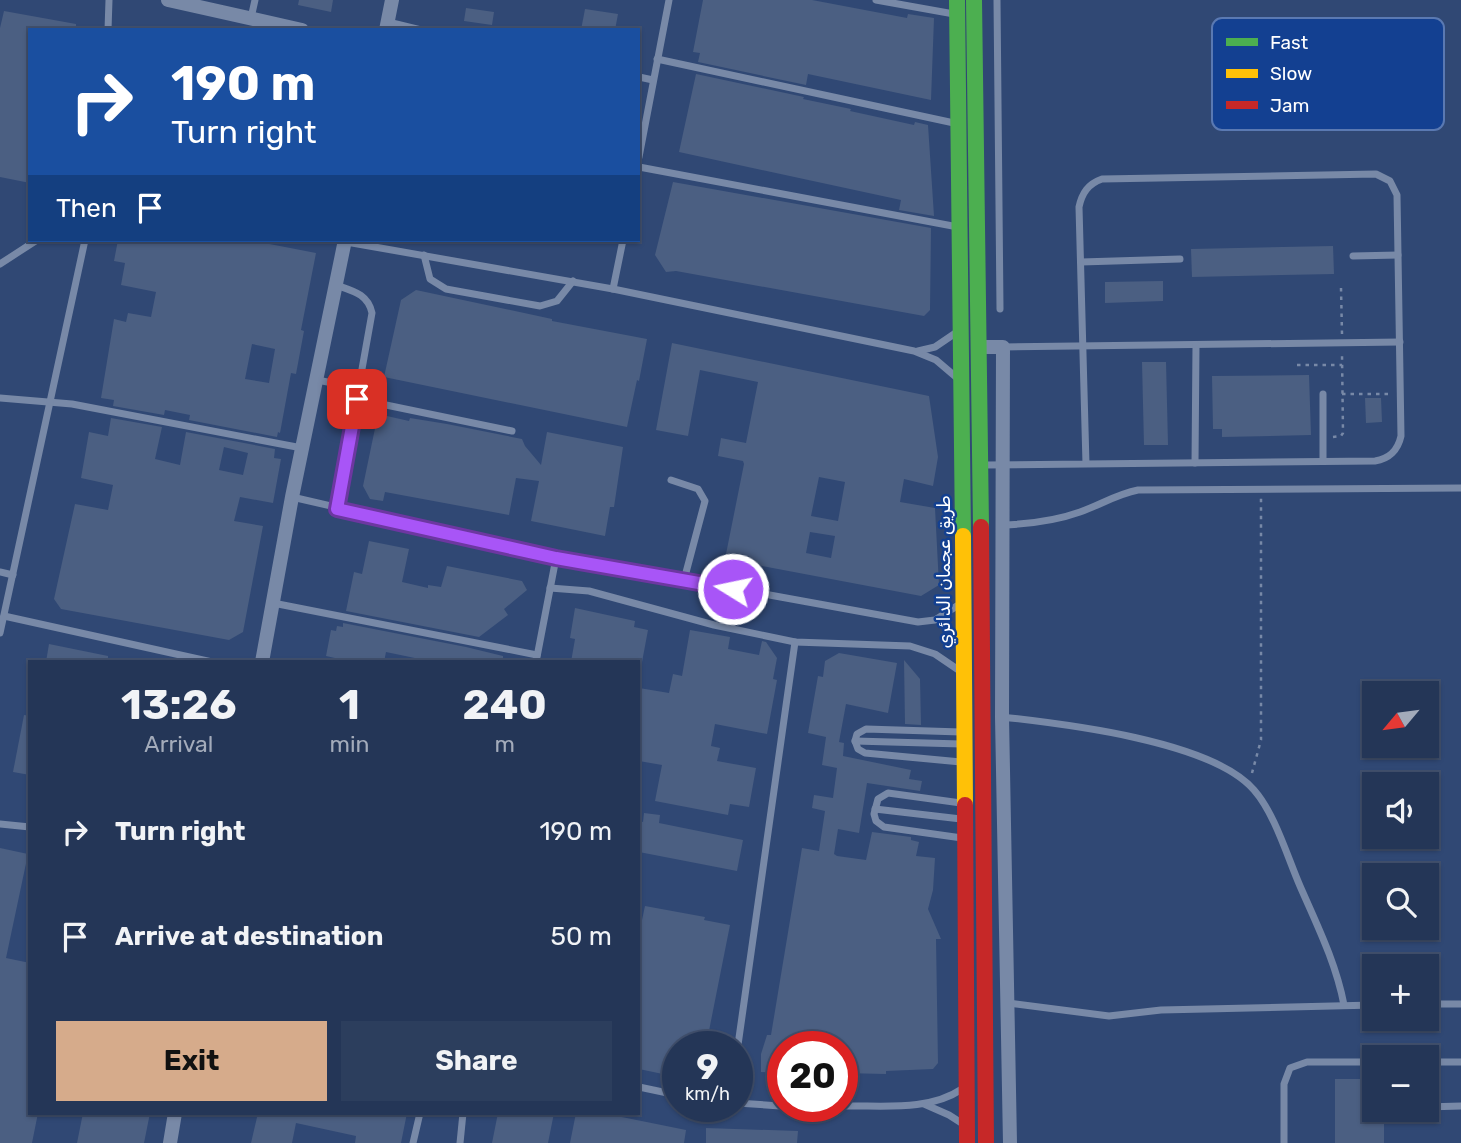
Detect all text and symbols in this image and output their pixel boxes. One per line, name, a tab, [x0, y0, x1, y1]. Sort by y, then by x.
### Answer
legend	[1212, 18, 1444, 130]
text: Fast	[1270, 31, 1309, 54]
text: 190 m	[171, 54, 315, 112]
icon: right	[56, 56, 147, 147]
text: Slow	[1270, 62, 1312, 85]
text: Jam	[1270, 94, 1309, 117]
text: Turn right	[171, 113, 316, 151]
icon: arrive	[131, 189, 169, 227]
text: Then	[56, 193, 117, 224]
pin	[327, 369, 387, 429]
icon: arrive	[338, 380, 376, 418]
street label: طريق عجمان الدائري	[933, 495, 956, 649]
position arrow	[696, 552, 770, 626]
text: 13:26	[121, 680, 237, 730]
text: 1	[339, 680, 360, 730]
text: 240	[463, 680, 547, 730]
north arrow	[1362, 681, 1438, 758]
map controls	[1362, 681, 1439, 1122]
text: Arrival	[144, 730, 213, 758]
text: min	[330, 730, 370, 758]
text: m	[495, 730, 515, 758]
button: sound	[1362, 772, 1439, 849]
icon: right	[56, 813, 94, 851]
text: Turn right	[115, 816, 245, 847]
text: 190 m	[539, 816, 612, 847]
button: search	[1362, 863, 1439, 940]
icon: arrive	[56, 918, 94, 956]
text: Arrive at destination	[115, 921, 383, 952]
text: 50 m	[551, 921, 612, 952]
button: +	[1362, 954, 1439, 1031]
button: Exit	[56, 1021, 327, 1101]
button: Share	[341, 1021, 612, 1101]
speed limit sign: 20	[767, 1031, 858, 1122]
button: −	[1362, 1045, 1439, 1122]
text: 9	[696, 1046, 719, 1088]
text: km/h	[685, 1083, 730, 1105]

